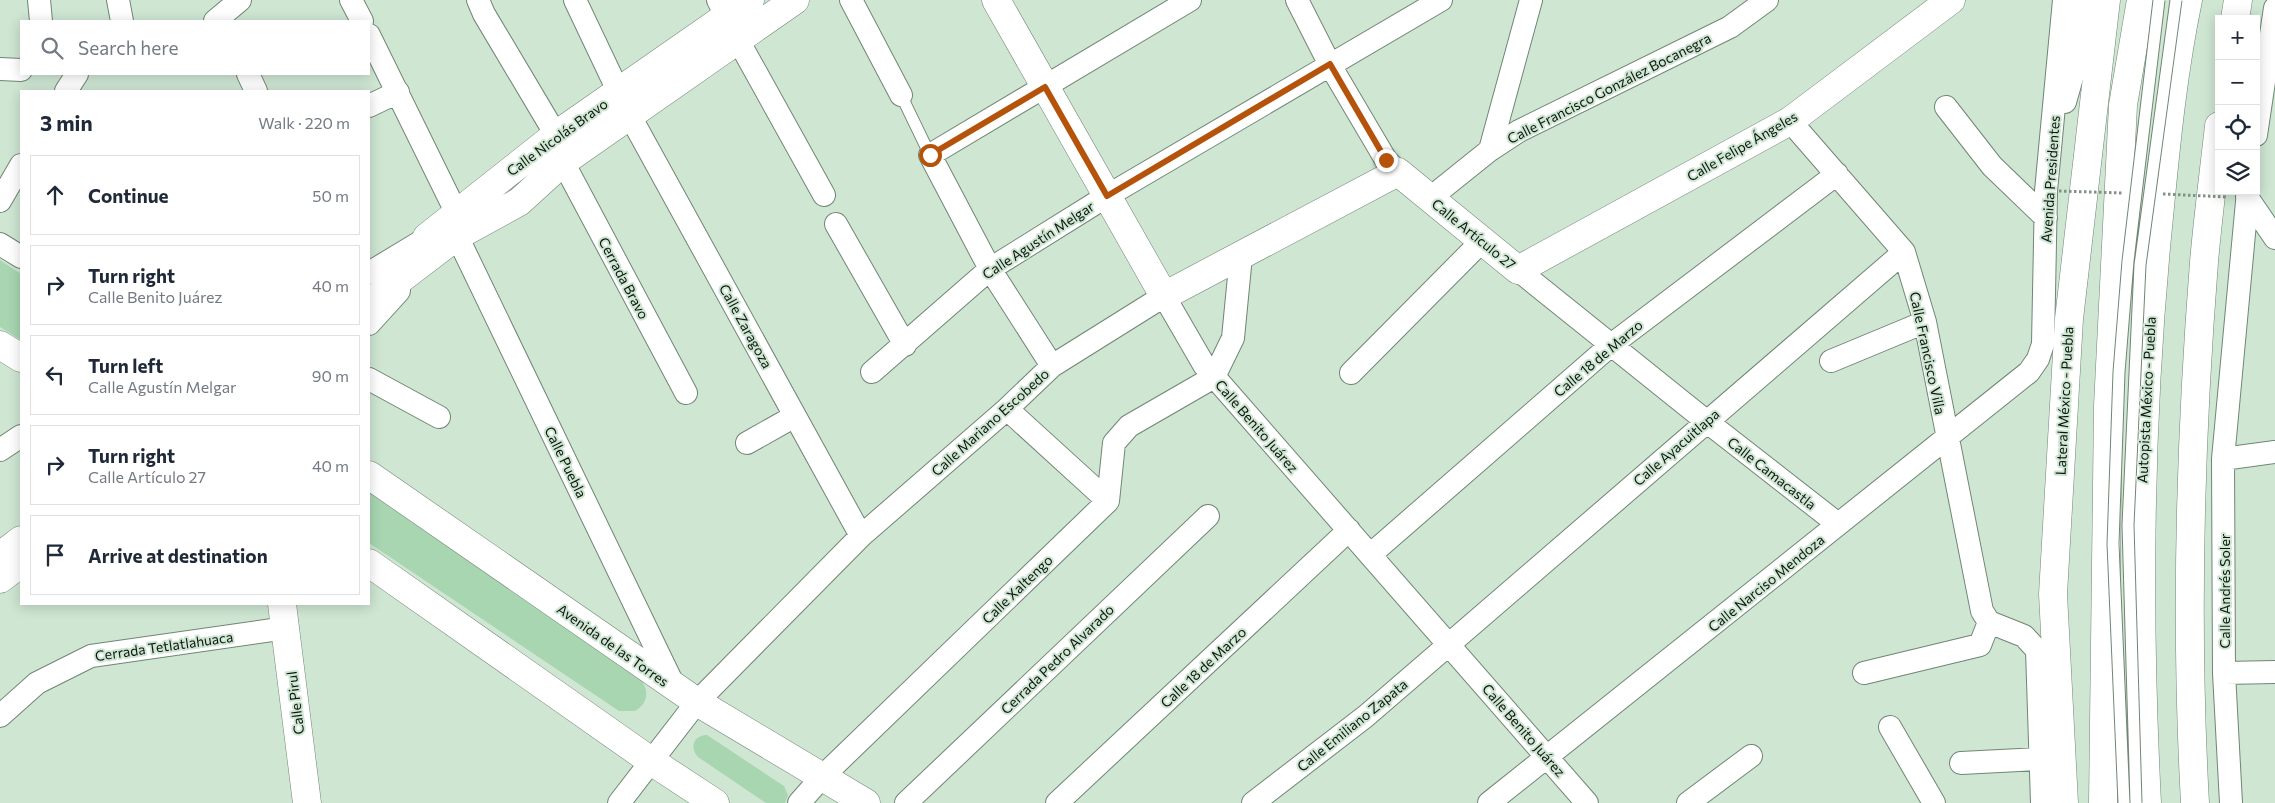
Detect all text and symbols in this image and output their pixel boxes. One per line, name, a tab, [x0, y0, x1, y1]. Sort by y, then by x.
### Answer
map controls	[2215, 15, 2260, 195]
button: +	[2215, 15, 2260, 60]
search box	[20, 20, 370, 75]
street label: Calle Francisco González Bocanegra	[1504, 29, 1714, 147]
icon: search	[38, 34, 66, 62]
text: Search here	[78, 36, 178, 59]
button: −	[2215, 60, 2260, 105]
street label: Calle Nicolás Bravo	[503, 95, 611, 179]
button: locate	[2215, 105, 2260, 150]
street label: Calle Felipe Ángeles	[1684, 108, 1800, 184]
text: 3 min	[40, 110, 93, 135]
text: Walk · 220 m	[258, 113, 350, 132]
street label: Avenida Presidentes	[2037, 115, 2063, 243]
route start	[919, 144, 942, 167]
route end	[1375, 149, 1398, 172]
button: layers	[2215, 150, 2260, 195]
icon: ahead	[41, 181, 69, 209]
text: Continue	[88, 184, 168, 207]
text: 50 m	[312, 186, 349, 205]
street label: Calle Artículo 27	[1429, 195, 1519, 273]
street label: Calle Agustín Melgar	[979, 197, 1097, 283]
street label: Cerrada Bravo	[595, 234, 653, 322]
text: Turn right	[88, 264, 175, 287]
icon: right	[41, 271, 69, 299]
text: 40 m	[312, 276, 349, 295]
street label: Calle Zaragoza	[716, 281, 776, 371]
text: Calle Benito Juárez	[88, 287, 222, 306]
street label: Calle Francisco Villa	[1907, 290, 1949, 416]
street label: Calle 18 de Marzo	[1550, 316, 1646, 400]
street label: Autopista México - Puebla	[2133, 316, 2159, 484]
street label: Lateral México - Puebla	[2052, 326, 2076, 476]
text: Turn left	[88, 354, 163, 377]
icon: left	[41, 361, 69, 389]
street label: Calle Mariano Escobedo	[928, 365, 1052, 479]
text: 90 m	[312, 366, 349, 385]
street label: Calle Benito Juárez	[1212, 376, 1302, 476]
text: Calle Agustín Melgar	[88, 377, 236, 396]
street label: Calle Ayacuitlapa	[1630, 405, 1722, 489]
street label: Calle Puebla	[541, 424, 591, 500]
street label: Calle Camacastla	[1724, 433, 1820, 513]
text: Turn right	[88, 444, 175, 467]
icon: right	[41, 451, 69, 479]
text: 40 m	[312, 456, 349, 475]
text: Calle Artículo 27	[88, 467, 206, 486]
street label: Calle Narciso Mendoza	[1704, 531, 1828, 635]
street label: Calle Andrés Soler	[2216, 533, 2233, 648]
icon: arrive	[41, 541, 69, 569]
text: Arrive at destination	[88, 544, 268, 567]
street label: Calle Xaltengo	[978, 551, 1056, 627]
street label: Avenida de las Torres	[554, 600, 672, 690]
street label: Cerrada Pedro Alvarado	[997, 601, 1117, 717]
street label: Calle 18 de Marzo	[1157, 623, 1249, 711]
street label: Cerrada Tetlatlahuaca	[94, 628, 234, 664]
street label: Calle Pirul	[283, 670, 307, 736]
street label: Calle Emiliano Zapata	[1293, 675, 1411, 775]
street label: Calle Benito Juárez	[1479, 680, 1569, 780]

